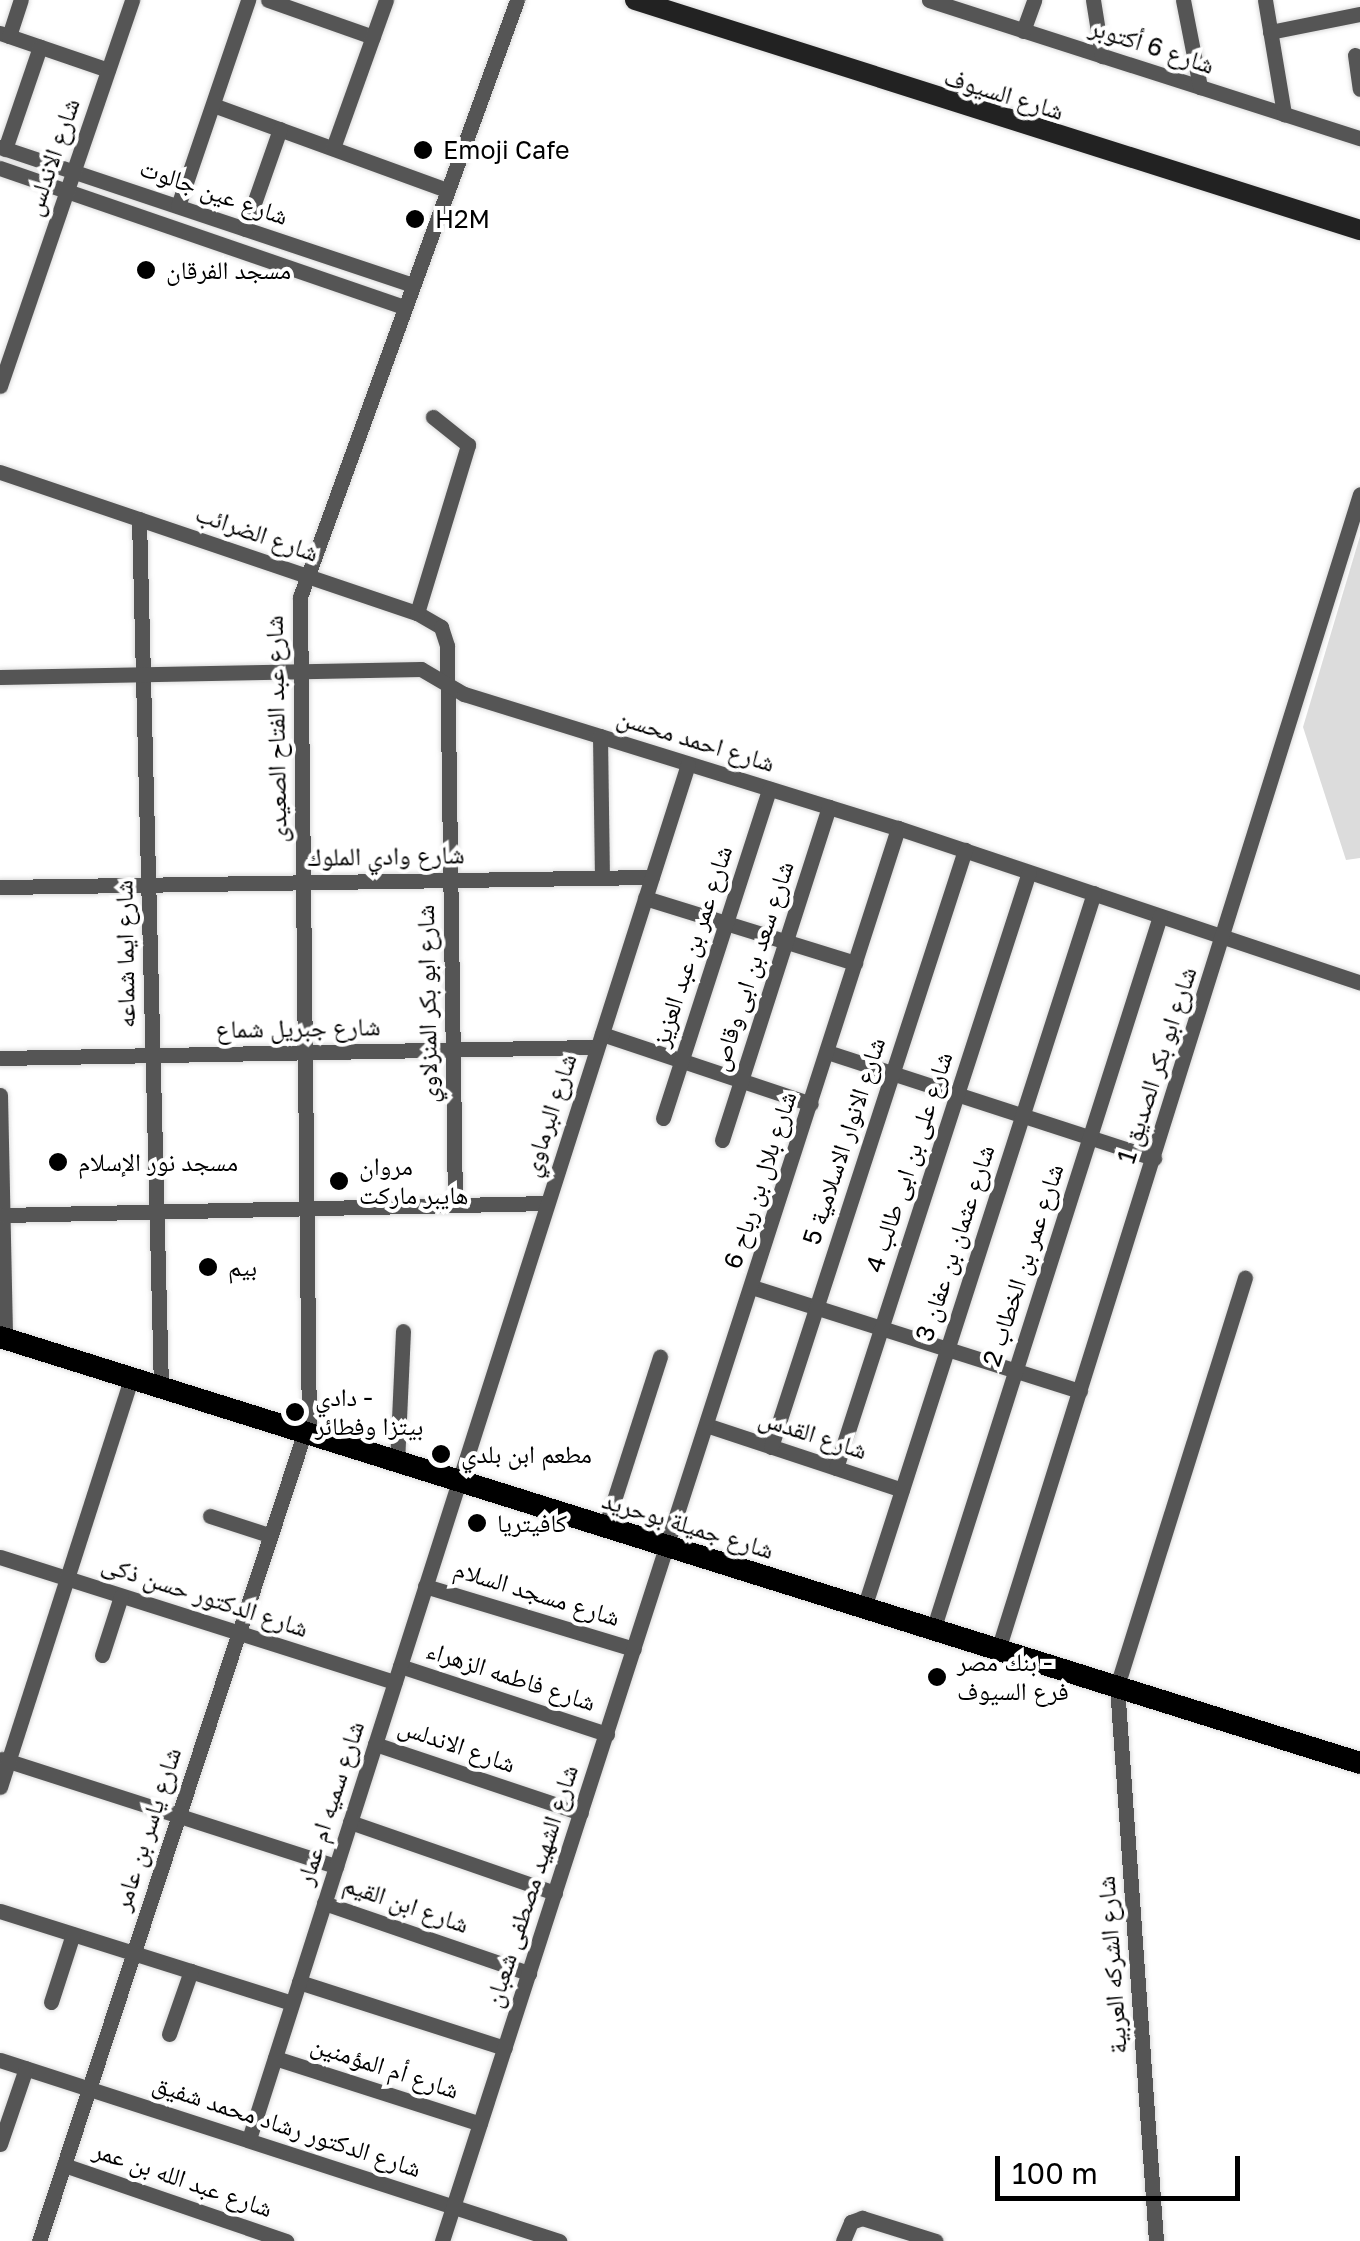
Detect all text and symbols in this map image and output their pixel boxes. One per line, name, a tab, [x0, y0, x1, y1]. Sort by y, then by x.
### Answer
street label: شارع 6 أكتوبر	[1086, 12, 1218, 80]
street label: شارع السيوف	[941, 62, 1067, 126]
street label: شارع الاندلس	[18, 94, 86, 220]
place label: Emoji Cafe	[443, 135, 570, 165]
marker: Emoji Cafe	[412, 139, 434, 161]
street label: شارع عين جالوت	[136, 153, 292, 231]
place label: H2M	[435, 204, 490, 234]
marker: H2M	[404, 208, 426, 230]
place label: مسجد الفرقان	[166, 255, 291, 285]
marker: مسجد الفرقان	[135, 259, 157, 281]
street label: شارع الضرائب	[192, 498, 322, 568]
street label: شارع عبد الفتاح الصعيدى	[259, 615, 293, 843]
street label: شارع احمد محسن	[614, 702, 778, 778]
street label: شارع وادي الملوك	[307, 840, 465, 872]
street label: شارع عمر بن عبد العزيز	[645, 842, 739, 1050]
street label: شارع سعد بن ابى وقاص	[704, 857, 800, 1075]
street label: شارع ايما شماعه	[109, 880, 141, 1028]
street label: شارع ابو بكر المنزلاوي	[410, 905, 444, 1103]
street label: شارع ابو بكر الصديق 1	[1111, 963, 1203, 1167]
street label: شارع جبريل شماع	[215, 1012, 381, 1044]
street label: شارع الانوار الاسلامية 5	[796, 1034, 892, 1248]
street label: شارع على بن ابى طالب 4	[859, 1048, 959, 1276]
street label: شارع البرماوي	[515, 1050, 583, 1180]
street label: شارع بلال بن رباح 6	[717, 1087, 803, 1273]
street label: شارع عثمان بن عفان 3	[909, 1141, 1001, 1345]
place label: مسجد نور الإسلام	[78, 1147, 238, 1177]
marker: مسجد نور الإسلام	[47, 1151, 69, 1173]
place label: مروان هايبر ماركت	[359, 1152, 468, 1211]
street label: شارع عمر بن الخطاب 2	[976, 1160, 1070, 1370]
marker: مروان هايبر ماركت	[328, 1170, 350, 1192]
place label: بيم	[228, 1252, 257, 1282]
marker: بيم	[197, 1256, 219, 1278]
place label: دادي - بيتزا وفطائر	[315, 1383, 423, 1442]
marker: دادي - بيتزا وفطائر	[284, 1401, 306, 1423]
street label: شارع القدس	[755, 1402, 871, 1466]
place label: مطعم ابن بلدي	[461, 1439, 592, 1469]
marker: مطعم ابن بلدي	[430, 1443, 452, 1465]
street label: شارع جميلة بوحريد	[599, 1485, 777, 1565]
place label: كافيتريا	[497, 1508, 567, 1538]
marker: كافيتريا	[466, 1512, 488, 1534]
street label: شارع الدكتور حسن ذكى	[98, 1548, 312, 1644]
street label: شارع مسجد السلام	[450, 1554, 624, 1632]
street label: شارع فاطمه الزهراء	[423, 1635, 599, 1717]
place label: بنك مصر - فرع السيوف	[957, 1648, 1069, 1707]
marker: بنك مصر - فرع السيوف	[926, 1666, 948, 1688]
street label: شارع الاندلس	[394, 1711, 520, 1779]
street label: شارع سميه ام عمار	[289, 1717, 371, 1889]
street label: شارع ياسر بن عامر	[107, 1744, 187, 1914]
street label: شارع الشهيد مصطفى شعبان	[478, 1761, 584, 2011]
street label: شارع ابن القيم	[339, 1869, 473, 1939]
street label: شارع الشركه العربية	[1091, 1875, 1133, 2055]
street label: شارع أم المؤمنين	[307, 2029, 463, 2105]
street label: شارع الدكتور رشاد محمد شفيق	[149, 2068, 425, 2184]
street label: شارع عبد الله بن عمر	[89, 2134, 277, 2224]
scale bar	[1000, 2136, 1245, 2198]
text: 100 m	[1012, 2155, 1098, 2191]

